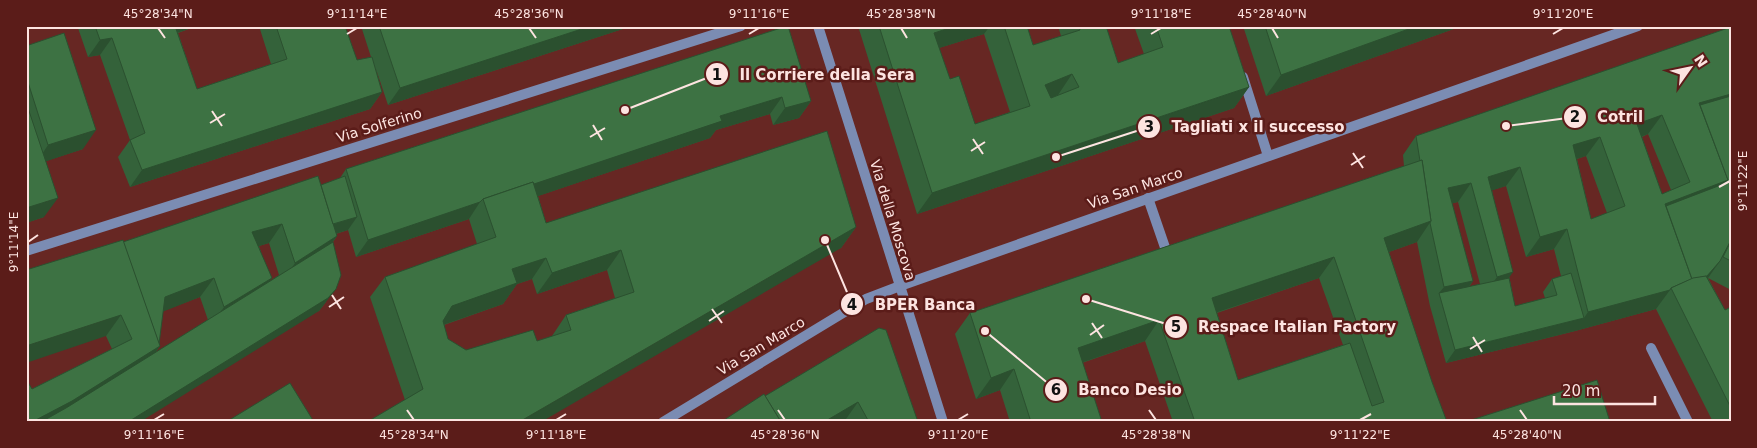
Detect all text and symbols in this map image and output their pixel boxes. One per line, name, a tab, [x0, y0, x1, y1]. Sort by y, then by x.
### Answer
text: 45°28'34"N	[123, 7, 193, 21]
text: 9°11'14"E	[327, 7, 387, 21]
text: 45°28'36"N	[494, 7, 564, 21]
text: 9°11'16"E	[729, 7, 789, 21]
text: 45°28'38"N	[866, 7, 936, 21]
text: 9°11'18"E	[1131, 7, 1191, 21]
text: 45°28'40"N	[1237, 7, 1307, 21]
text: 9°11'20"E	[1533, 7, 1593, 21]
north arrow	[1664, 42, 1714, 92]
text: N	[1691, 52, 1711, 70]
callout: Il Corriere della Sera	[705, 59, 925, 89]
text: 1	[712, 66, 722, 84]
text: Il Corriere della Sera	[739, 66, 915, 84]
callout: Cotril	[1562, 102, 1653, 132]
street label: Via Solferino	[335, 104, 423, 146]
text: 2	[1570, 108, 1580, 126]
text: Cotril	[1597, 108, 1643, 126]
callout: Tagliati x il successo	[1136, 112, 1354, 142]
text: 3	[1144, 118, 1154, 136]
text: Tagliati x il successo	[1171, 118, 1345, 136]
text: 9°11'22"E	[1736, 151, 1750, 211]
street label: Via della Moscova	[867, 158, 919, 282]
street label: Via San Marco	[1085, 164, 1185, 212]
text: 9°11'14"E	[7, 212, 21, 272]
callout: BPER Banca	[839, 289, 985, 319]
text: 4	[847, 296, 857, 314]
text: BPER Banca	[875, 296, 975, 314]
callout: Respace Italian Factory	[1163, 312, 1406, 342]
street label: Via San Marco	[714, 314, 808, 378]
text: 5	[1171, 318, 1181, 336]
text: Respace Italian Factory	[1198, 318, 1396, 336]
scale bar	[1554, 373, 1656, 405]
callout: Banco Desio	[1043, 375, 1192, 405]
text: 6	[1051, 381, 1061, 399]
text: Banco Desio	[1078, 381, 1182, 399]
text: 20 m	[1562, 382, 1600, 400]
text: 9°11'16"E	[124, 428, 184, 442]
text: 45°28'34"N	[379, 428, 449, 442]
text: 9°11'18"E	[526, 428, 586, 442]
text: 45°28'36"N	[750, 428, 820, 442]
text: 9°11'20"E	[928, 428, 988, 442]
text: 45°28'38"N	[1121, 428, 1191, 442]
text: 9°11'22"E	[1330, 428, 1390, 442]
text: 45°28'40"N	[1492, 428, 1562, 442]

